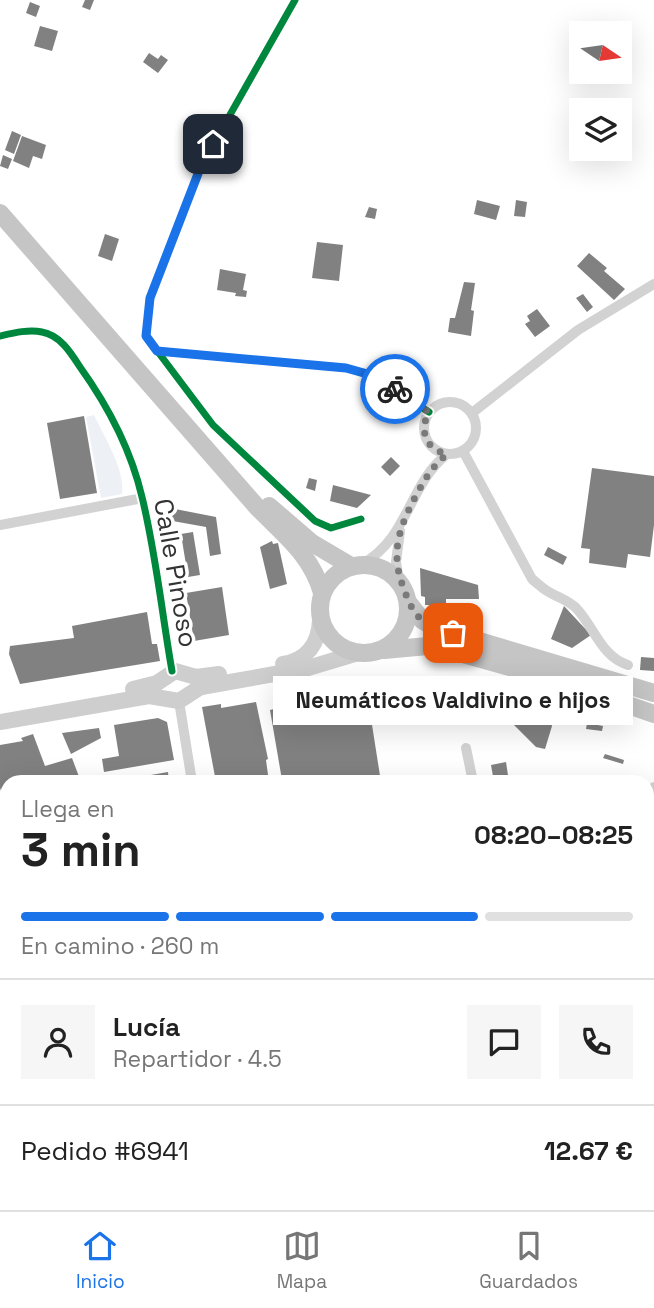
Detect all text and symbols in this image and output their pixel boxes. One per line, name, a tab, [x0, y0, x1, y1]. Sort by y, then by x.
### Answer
north arrow	[569, 21, 632, 84]
map controls	[569, 21, 632, 161]
button: layers	[569, 98, 632, 161]
pin	[183, 114, 243, 174]
icon: home	[194, 125, 232, 163]
courier	[360, 354, 430, 424]
icon: bike	[376, 370, 414, 408]
street label: Calle Pinoso	[146, 496, 206, 650]
pin	[423, 603, 483, 663]
icon: bag	[434, 614, 472, 652]
callout: Neumáticos Valdivino e hijos	[273, 675, 633, 724]
text: Neumáticos Valdivino e hijos	[296, 685, 610, 715]
text: Llega en	[21, 794, 114, 824]
text: 08:20–08:25	[474, 818, 633, 852]
text: 3 min	[21, 821, 141, 879]
text: En camino · 260 m	[21, 931, 219, 961]
button: person	[21, 1005, 95, 1079]
button: chat	[467, 1005, 541, 1079]
button: phone	[559, 1005, 633, 1079]
text: Lucía	[113, 1010, 180, 1044]
text: Repartidor · 4.5	[113, 1044, 282, 1074]
text: Pedido #6941	[21, 1134, 189, 1168]
text: 12.67 €	[544, 1134, 633, 1168]
tab: Inicio	[76, 1227, 125, 1294]
tab: Mapa	[277, 1227, 327, 1294]
tab: Guardados	[479, 1227, 578, 1294]

